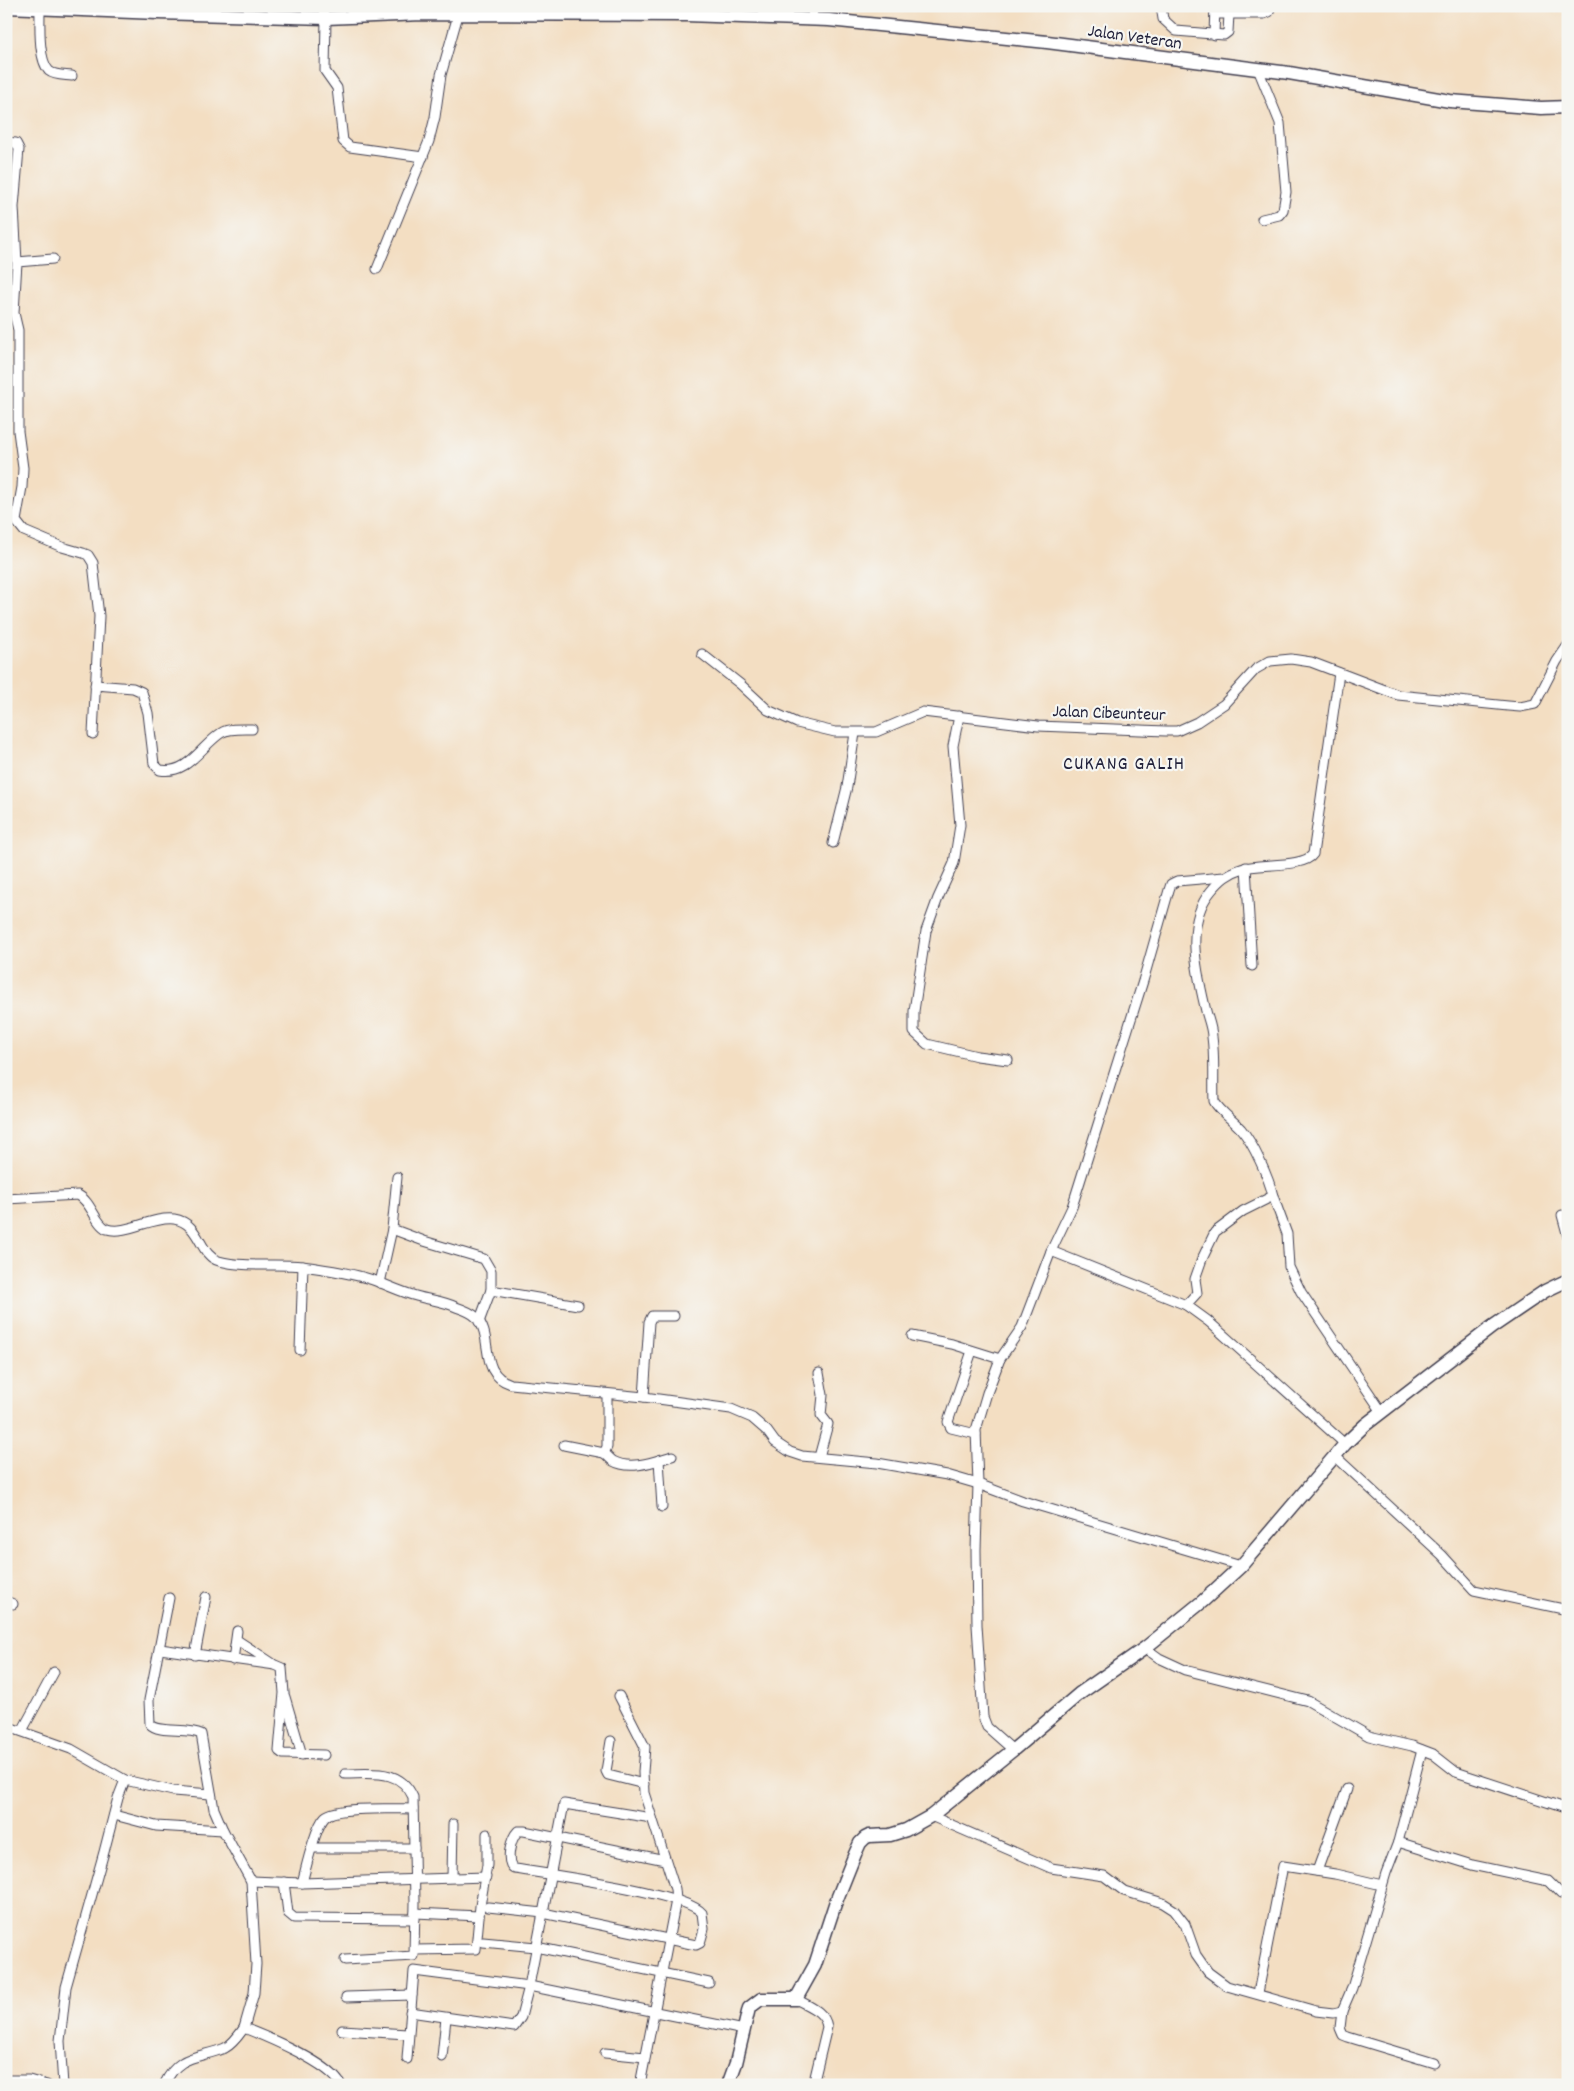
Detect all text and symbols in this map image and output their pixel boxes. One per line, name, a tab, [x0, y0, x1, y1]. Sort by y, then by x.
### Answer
street label: Jalan Veteran	[1086, 20, 1183, 57]
street label: Jalan Cibeunteur	[1052, 700, 1166, 729]
district label: CUKANG GALIH	[1063, 751, 1185, 779]

